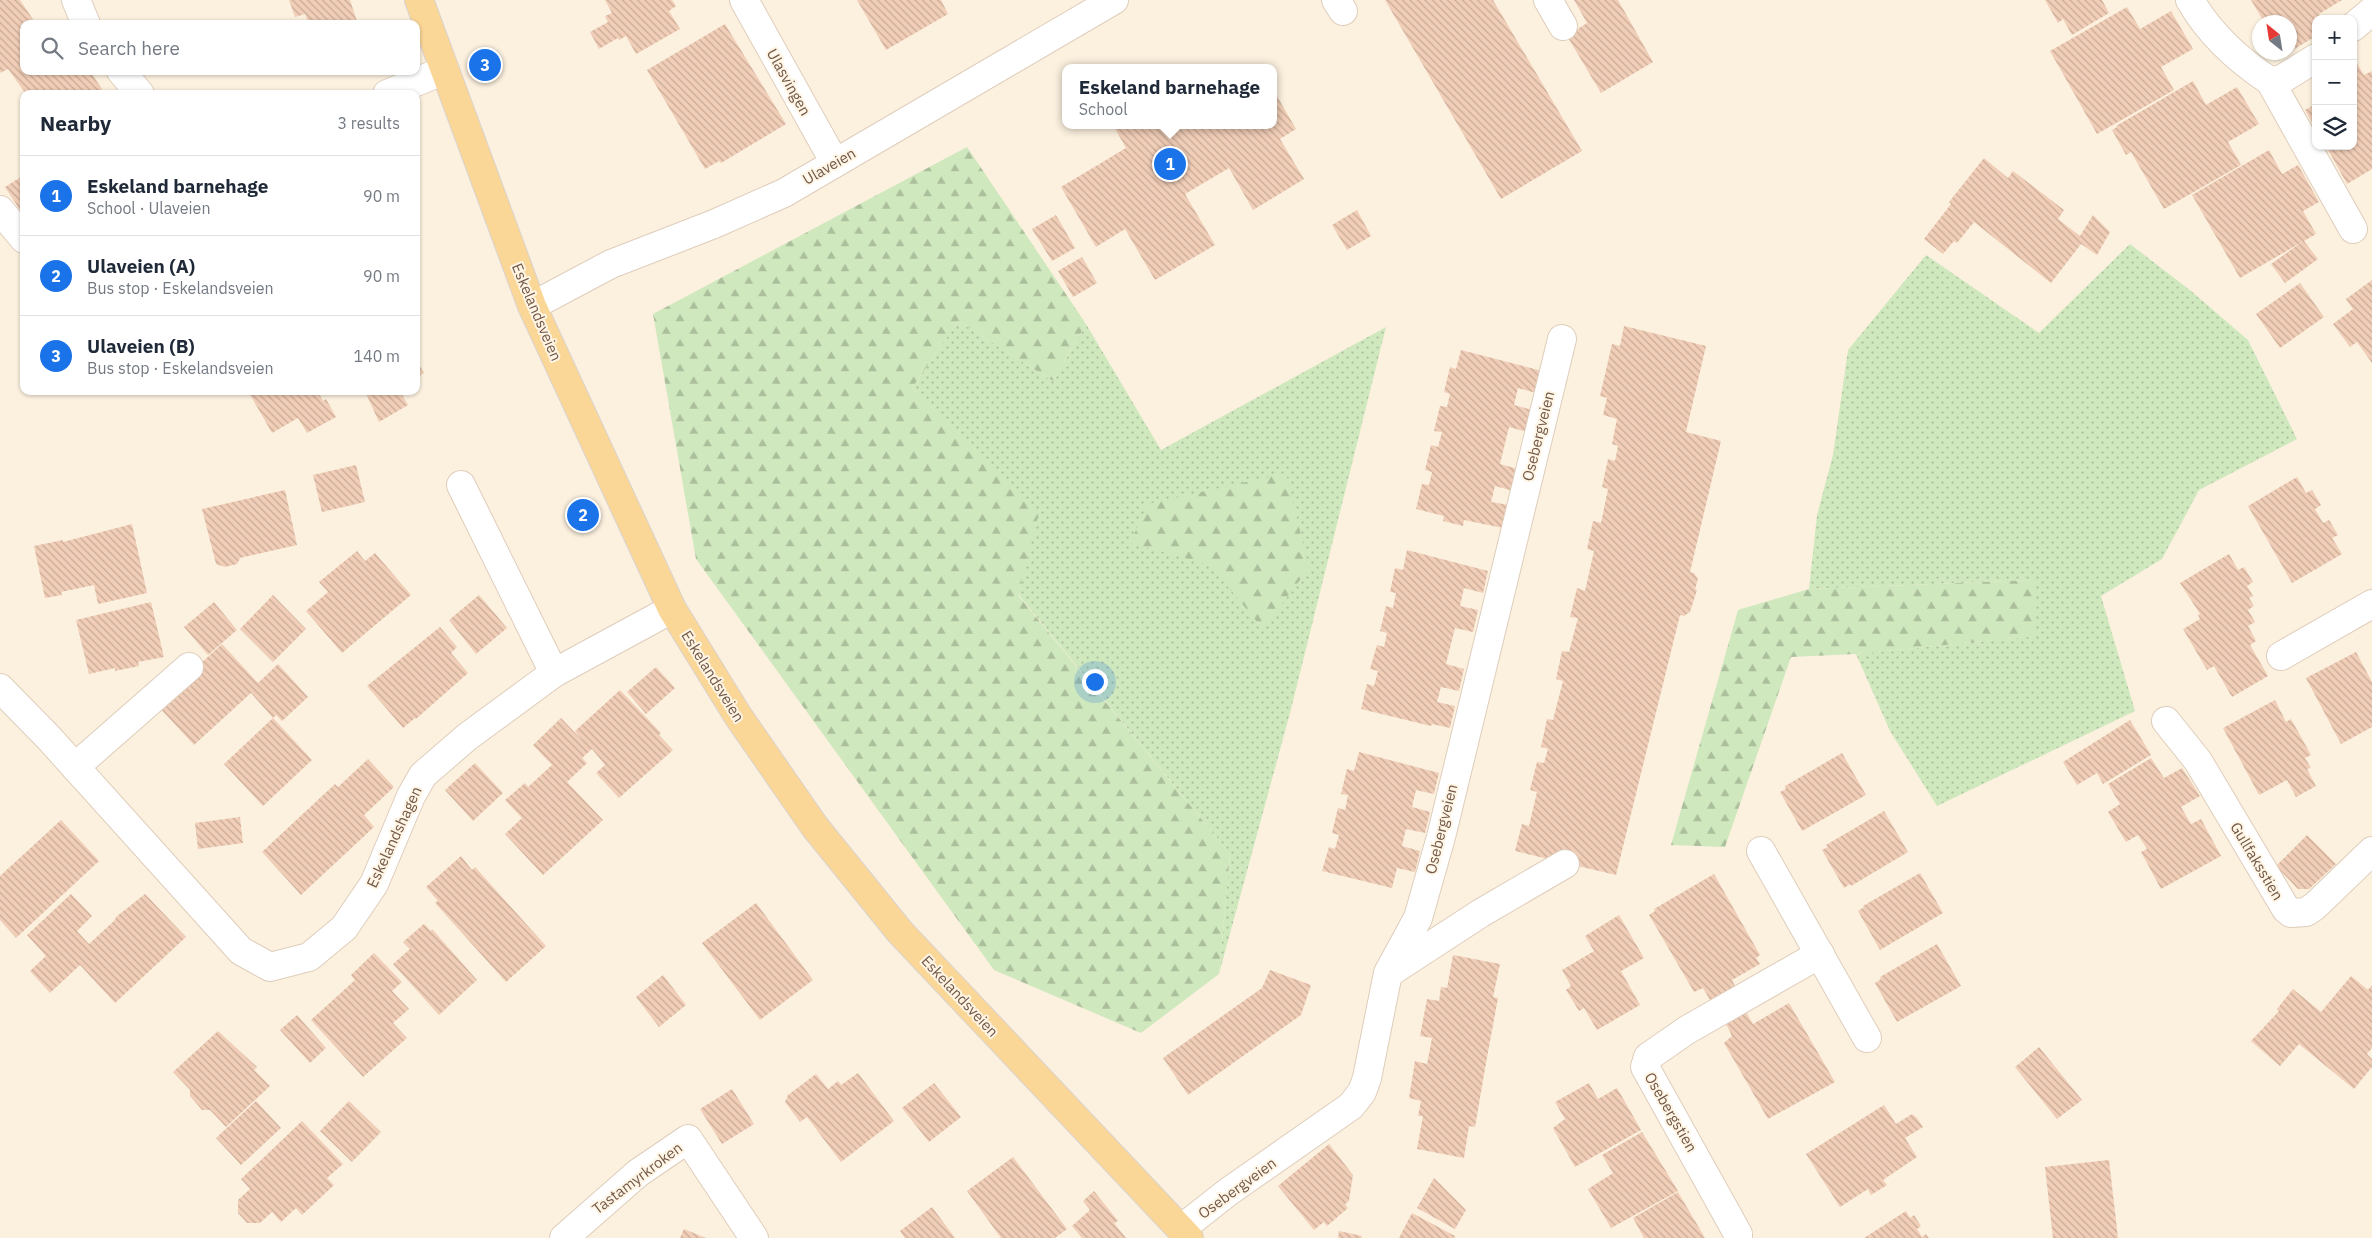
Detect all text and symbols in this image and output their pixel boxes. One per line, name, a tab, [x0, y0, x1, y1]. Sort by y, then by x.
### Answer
north arrow	[2252, 15, 2297, 60]
map controls	[2312, 15, 2357, 150]
button: +	[2312, 15, 2357, 60]
search box	[20, 20, 420, 75]
icon: search	[38, 34, 66, 62]
text: Search here	[78, 36, 180, 60]
street label: Ulasvingen	[763, 45, 815, 119]
pin: 3	[469, 46, 501, 84]
button: −	[2312, 60, 2357, 105]
popup	[1062, 64, 1277, 129]
text: Eskeland barnehage	[1079, 75, 1260, 99]
text: School	[1079, 99, 1128, 119]
button: layers	[2312, 105, 2357, 150]
text: Nearby	[40, 109, 111, 137]
text: 3 results	[337, 113, 400, 133]
street label: Ulaveien	[799, 143, 859, 189]
pin: 1	[1154, 145, 1186, 183]
text: Eskeland barnehage	[87, 174, 268, 198]
text: 1	[51, 186, 61, 206]
text: 90 m	[363, 186, 400, 206]
text: School · Ulaveien	[87, 198, 211, 218]
text: Ulaveien (A)	[87, 254, 195, 278]
street label: Eskelandsveien	[508, 260, 566, 364]
text: 2	[51, 266, 61, 286]
text: 90 m	[363, 266, 400, 286]
text: Bus stop · Eskelandsveien	[87, 278, 274, 298]
text: Ulaveien (B)	[87, 334, 195, 358]
text: 3	[51, 346, 61, 366]
text: 140 m	[353, 346, 400, 366]
text: Bus stop · Eskelandsveien	[87, 358, 274, 378]
street label: Osebergveien	[1518, 389, 1558, 483]
pin: 2	[567, 496, 599, 534]
street label: Eskelandsveien	[677, 627, 749, 725]
your location	[1082, 669, 1108, 695]
street label: Osebergveien	[1421, 782, 1461, 876]
street label: Eskelandshagen	[362, 783, 426, 891]
street label: Gullfaksstien	[2226, 818, 2288, 904]
street label: Eskelandsveien	[917, 951, 1003, 1041]
street label: Osebergstien	[1640, 1069, 1702, 1155]
street label: Tastamyrkroken	[588, 1138, 686, 1218]
street label: Osebergveien	[1194, 1153, 1280, 1223]

